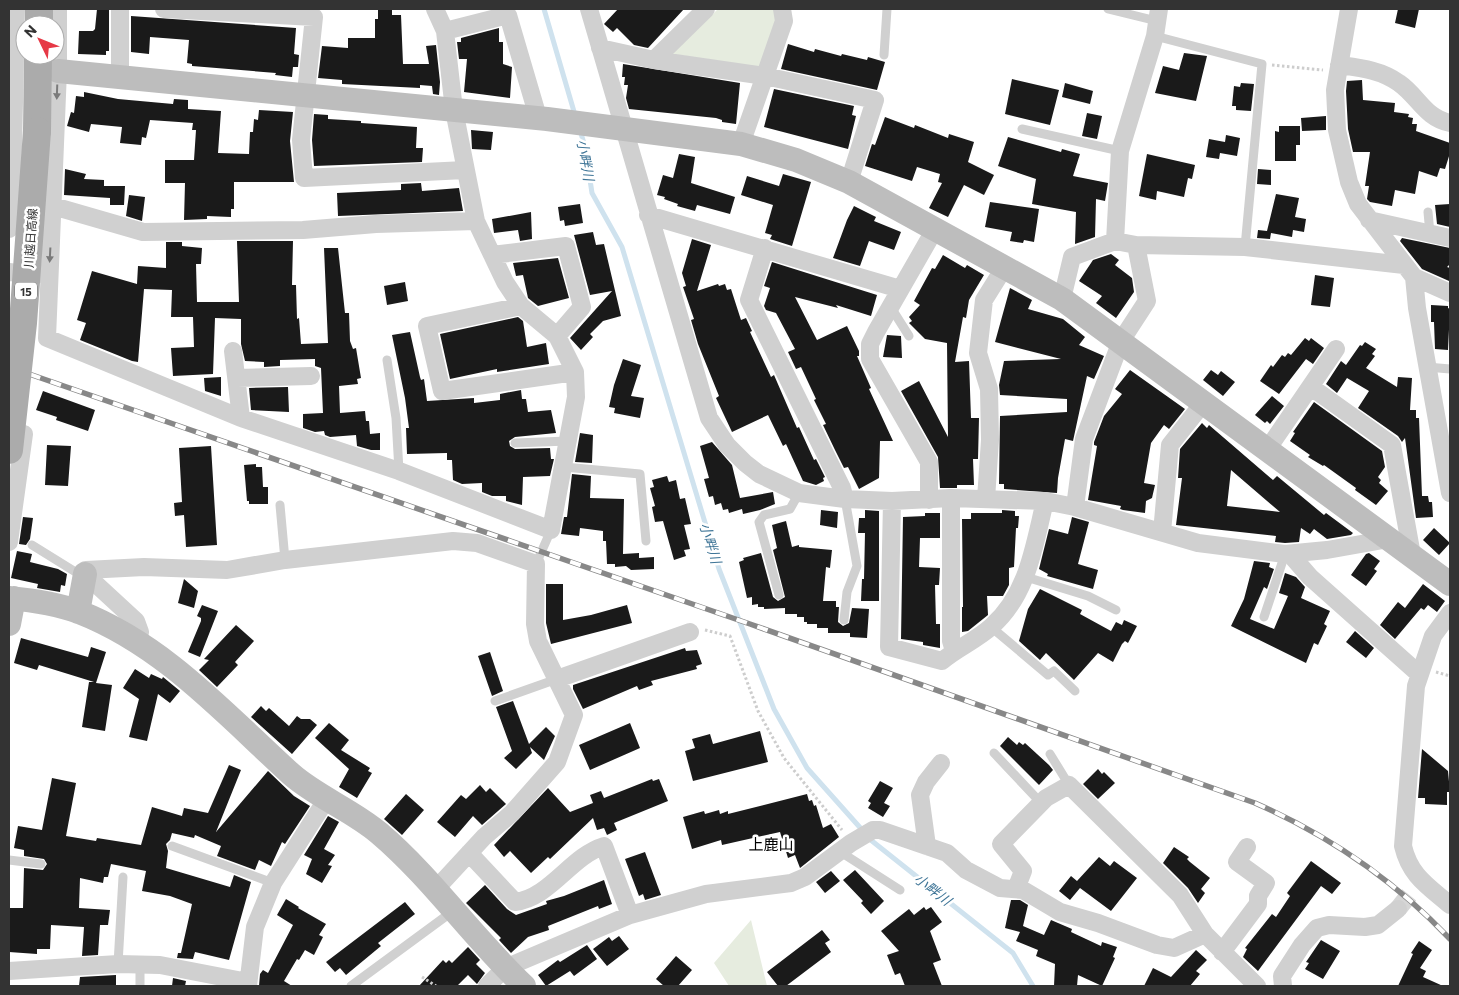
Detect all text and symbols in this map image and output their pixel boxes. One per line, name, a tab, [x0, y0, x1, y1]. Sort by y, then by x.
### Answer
north arrow	[15, 15, 65, 65]
text: N	[20, 21, 40, 40]
one-way arrow	[53, 85, 61, 101]
water label: 小畔川	[574, 138, 598, 184]
street label: 川越日高線	[21, 208, 39, 268]
one-way arrow	[45, 247, 53, 263]
road number: 15	[15, 282, 37, 300]
water label: 小畔川	[697, 520, 726, 567]
district label: 上鹿山	[748, 835, 794, 853]
water label: 小畔川	[911, 869, 956, 910]

